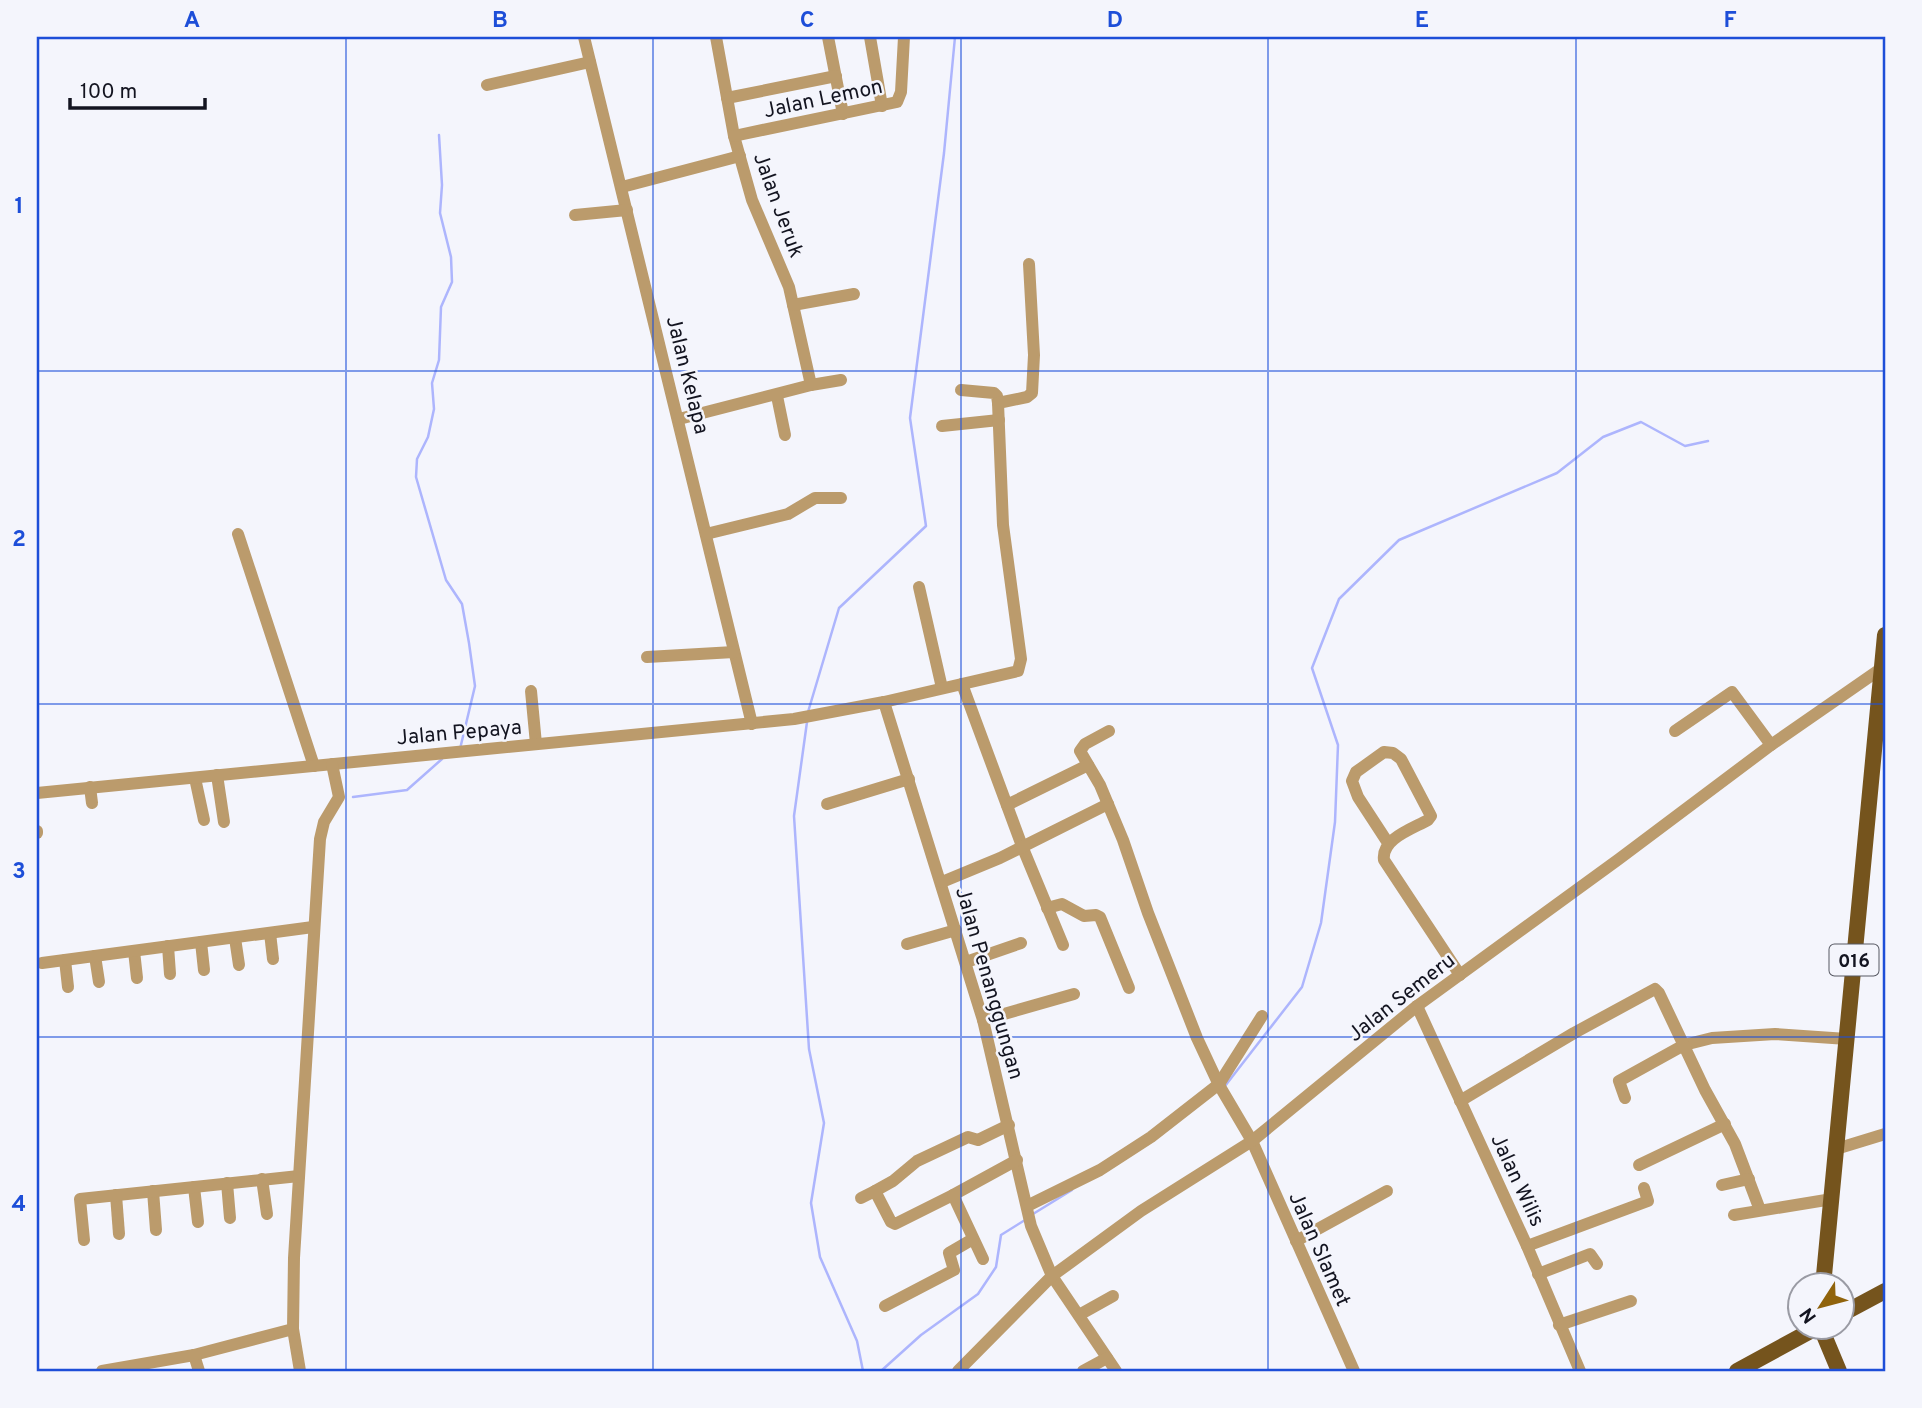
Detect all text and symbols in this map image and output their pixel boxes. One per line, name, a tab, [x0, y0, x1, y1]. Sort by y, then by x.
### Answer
text: A	[184, 7, 200, 36]
text: B	[492, 7, 508, 36]
text: C	[800, 7, 814, 36]
text: D	[1107, 7, 1123, 36]
text: E	[1415, 7, 1429, 36]
text: F	[1723, 7, 1737, 36]
scale bar	[70, 66, 205, 110]
street label: Jalan Lemon	[761, 74, 885, 125]
text: 100 m	[80, 79, 137, 106]
street label: Jalan Jeruk	[746, 149, 809, 262]
text: 1	[14, 193, 24, 222]
street label: Jalan Kelapa	[659, 314, 714, 437]
text: 2	[12, 526, 26, 555]
street label: Jalan Pepaya	[395, 715, 523, 752]
text: 3	[12, 858, 26, 887]
street label: Jalan Penanggungan	[948, 884, 1029, 1083]
road number: 016	[1829, 944, 1878, 976]
street label: Jalan Semeru	[1343, 948, 1461, 1049]
street label: Jalan Wilis	[1483, 1130, 1550, 1231]
street label: Jalan Slamet	[1281, 1188, 1356, 1311]
text: 4	[12, 1191, 26, 1220]
north arrow	[1786, 1272, 1856, 1342]
text: N	[1795, 1302, 1823, 1327]

